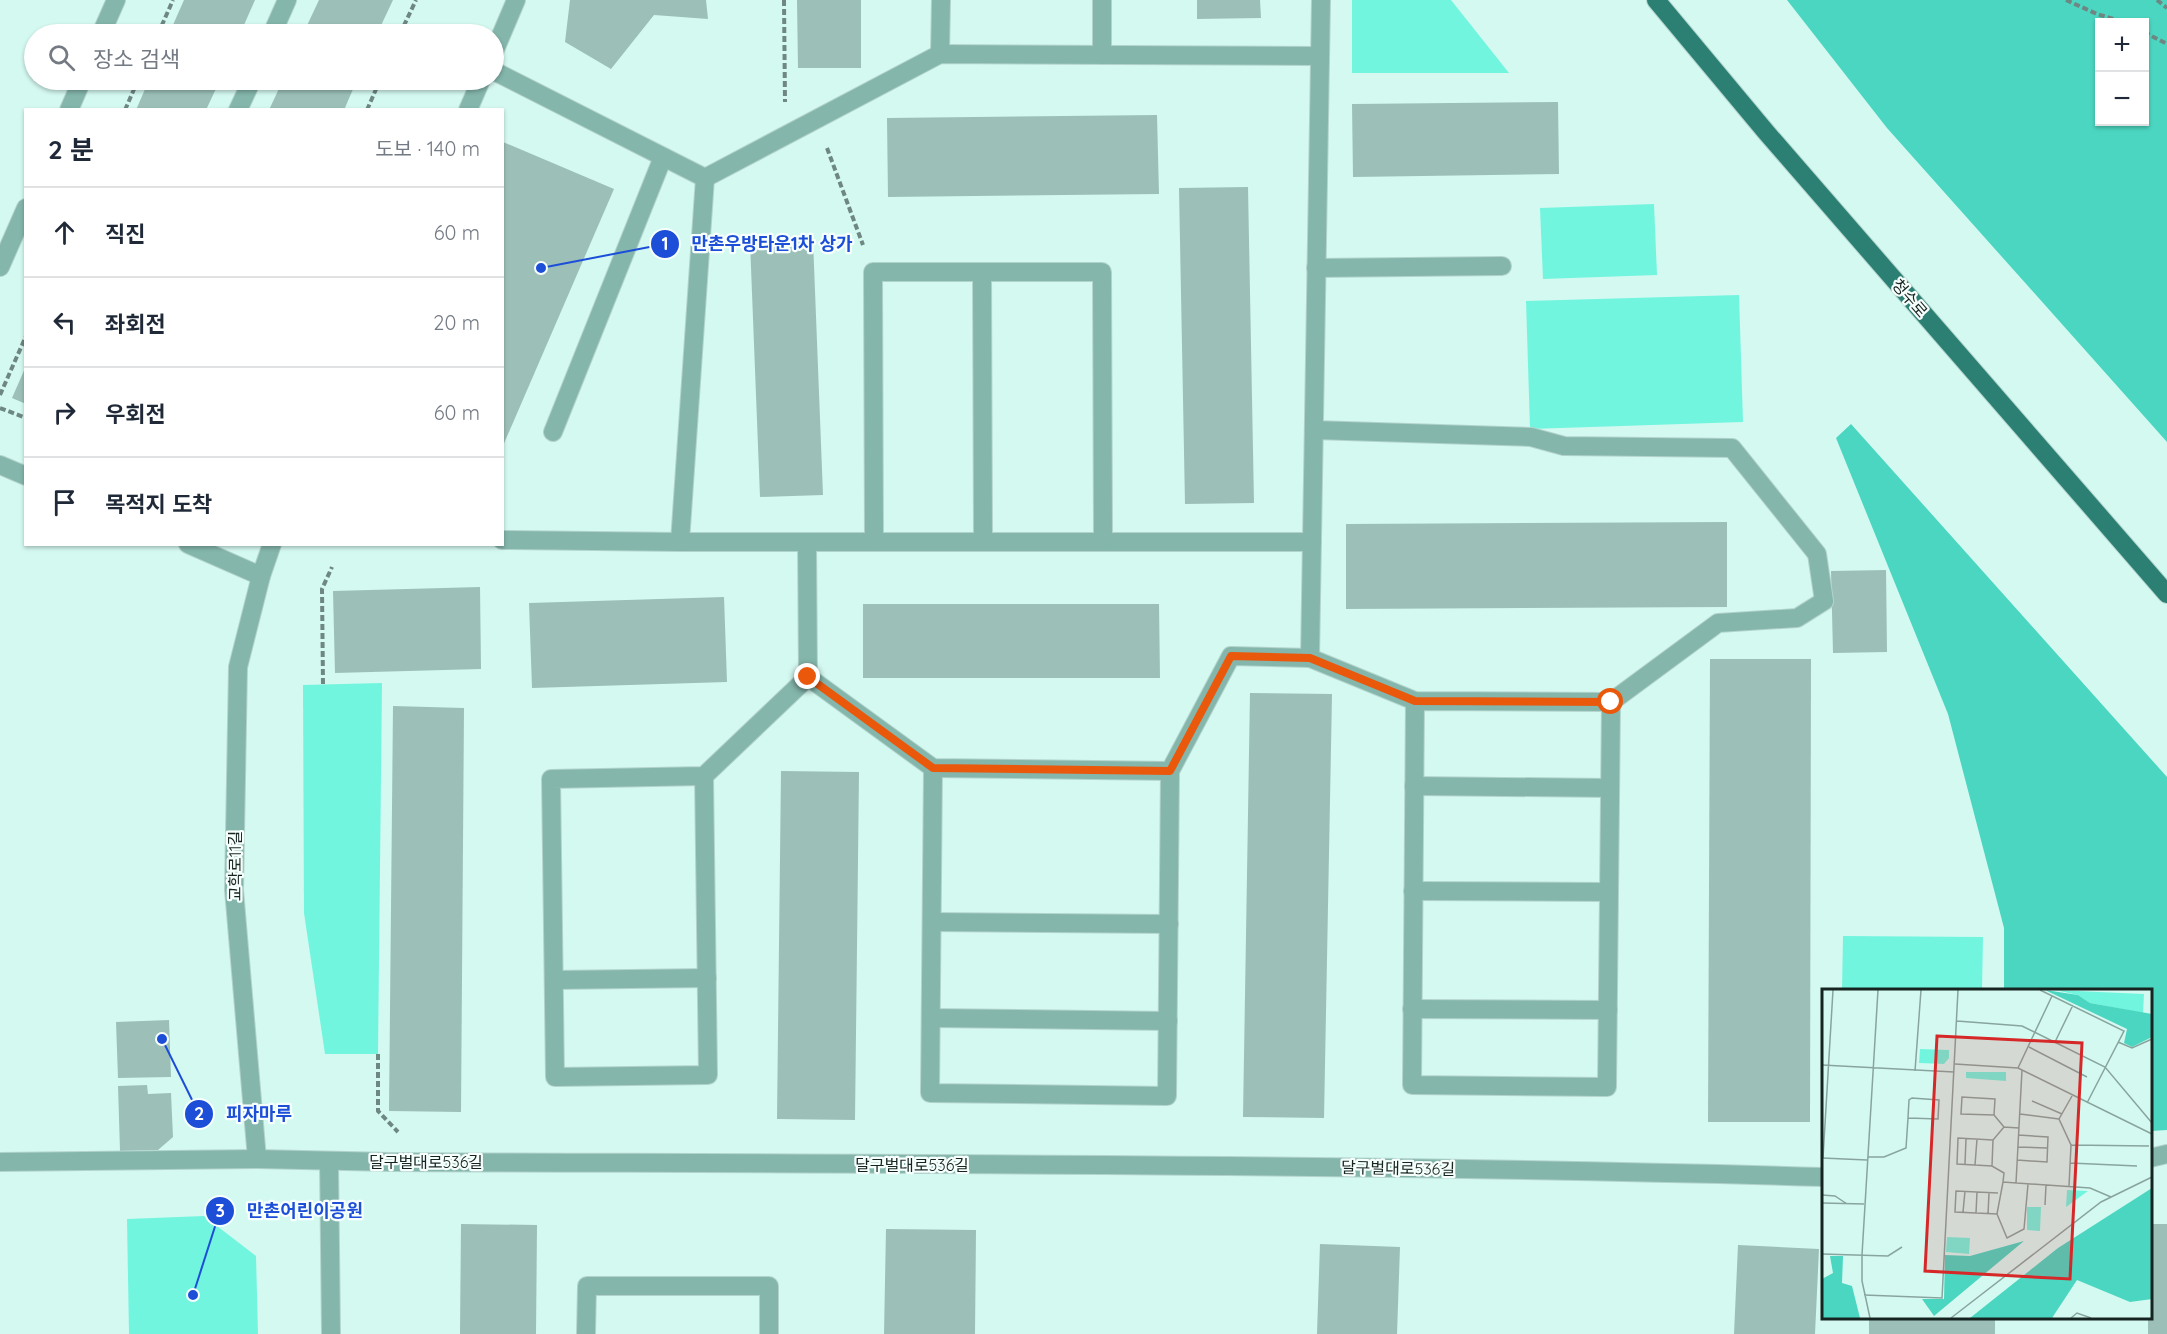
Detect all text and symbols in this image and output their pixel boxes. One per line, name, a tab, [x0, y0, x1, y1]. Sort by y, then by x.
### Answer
map controls	[2095, 18, 2149, 126]
button: +	[2095, 18, 2149, 72]
search box	[24, 24, 504, 90]
icon: search	[45, 41, 78, 74]
text: 장소 검색	[93, 45, 180, 73]
button: −	[2095, 72, 2149, 126]
text: 2 분	[48, 133, 94, 166]
text: 도보 · 140 m	[375, 136, 480, 161]
icon: ahead	[48, 216, 81, 249]
text: 직진	[105, 220, 145, 248]
text: 60 m	[434, 220, 480, 245]
callout: 만촌우방타운1차 상가	[650, 226, 865, 262]
text: 1	[661, 232, 669, 255]
text: 만촌우방타운1차 상가	[691, 232, 853, 255]
street label: 청수로	[1888, 275, 1932, 321]
icon: left	[48, 306, 81, 339]
text: 좌회전	[105, 310, 166, 338]
text: 20 m	[433, 310, 480, 335]
icon: right	[48, 396, 81, 429]
text: 우회전	[105, 400, 166, 428]
text: 60 m	[434, 400, 480, 425]
icon: arrive	[48, 486, 81, 519]
text: 목적지 도착	[105, 490, 212, 518]
route end	[794, 663, 820, 689]
route start	[1597, 688, 1623, 714]
street label: 교학로11길	[225, 831, 245, 901]
inset map	[1822, 989, 2152, 1319]
callout: 피자마루	[184, 1096, 304, 1132]
text: 2	[194, 1102, 204, 1125]
text: 피자마루	[226, 1102, 292, 1125]
street label: 달구벌대로536길	[369, 1152, 483, 1172]
street label: 달구벌대로536길	[855, 1155, 969, 1175]
street label: 달구벌대로536길	[1341, 1157, 1455, 1179]
callout: 만촌어린이공원	[205, 1193, 375, 1229]
text: 3	[215, 1199, 225, 1222]
text: 만촌어린이공원	[247, 1199, 363, 1222]

